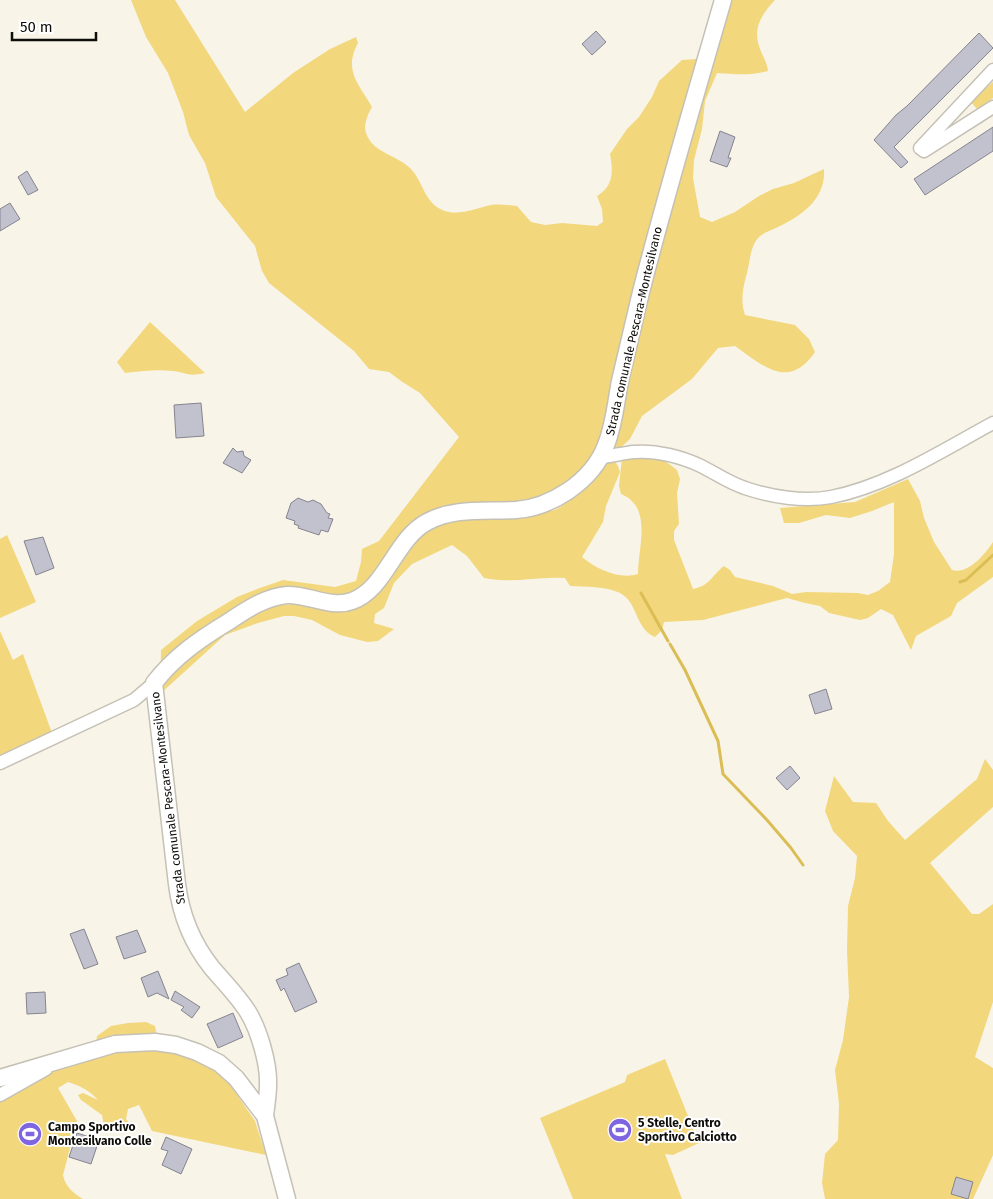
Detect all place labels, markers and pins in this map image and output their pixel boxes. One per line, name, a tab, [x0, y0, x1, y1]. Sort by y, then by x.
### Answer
place label: 5 Stelle, Centro Sportivo Calciotto	[638, 1116, 737, 1144]
sports icon: 5 Stelle, Centro Sportivo Calciotto	[607, 1117, 633, 1143]
place label: Campo Sportivo Montesilvano Colle	[48, 1120, 152, 1148]
sports icon: Campo Sportivo Montesilvano Colle	[17, 1121, 43, 1147]

